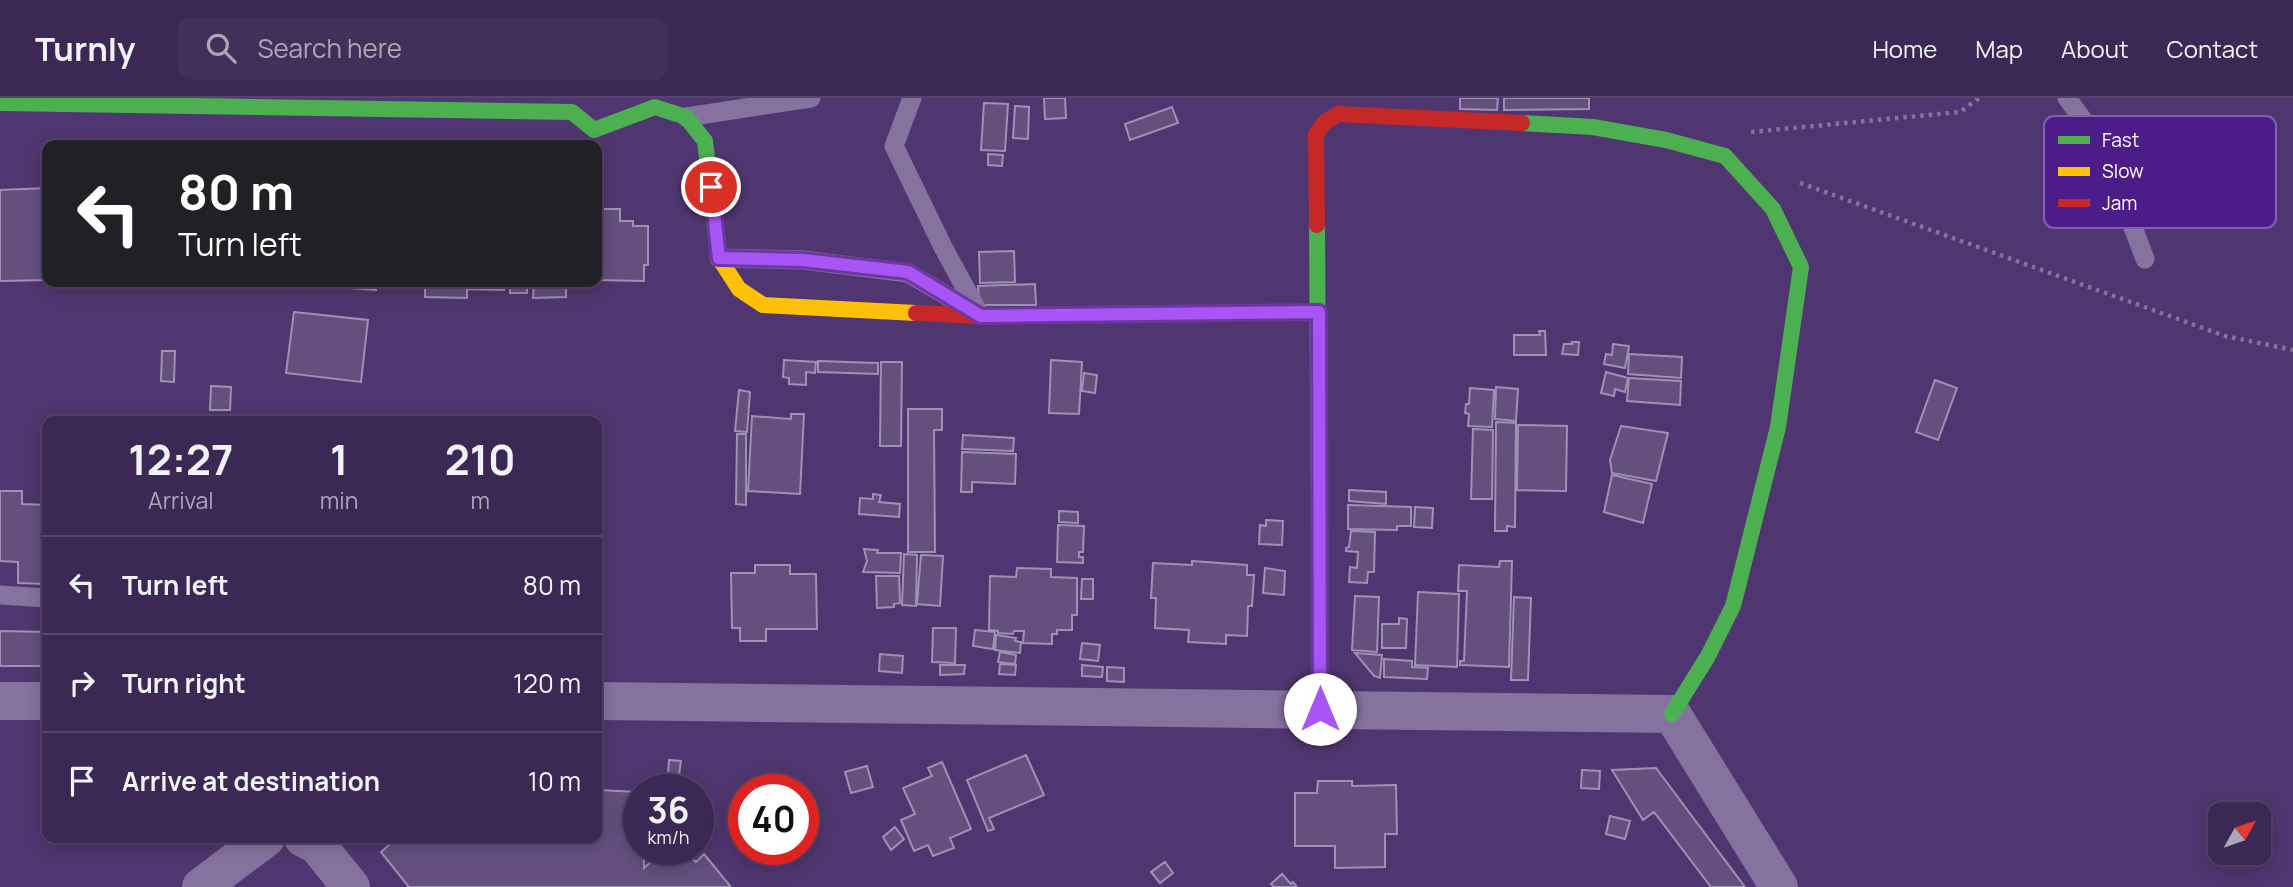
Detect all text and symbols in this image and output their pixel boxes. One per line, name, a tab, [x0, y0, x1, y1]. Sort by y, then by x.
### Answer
search box	[178, 17, 668, 80]
text: Turnly	[35, 26, 136, 71]
icon: search	[202, 29, 240, 67]
text: Search here	[258, 30, 402, 66]
text: Home	[1872, 32, 1937, 65]
text: Map	[1975, 32, 2023, 65]
text: About	[2061, 32, 2129, 65]
text: Contact	[2167, 32, 2258, 65]
legend	[2044, 116, 2276, 228]
text: Fast	[2102, 127, 2139, 153]
pin	[681, 157, 741, 217]
text: 80 m	[178, 158, 294, 225]
text: Slow	[2102, 158, 2144, 184]
icon: left	[63, 168, 154, 259]
icon: arrive	[692, 168, 730, 206]
text: Jam	[2102, 190, 2137, 216]
text: Turn left	[178, 222, 302, 266]
text: 12:27	[128, 430, 234, 488]
text: 1	[330, 430, 348, 488]
text: 210	[445, 430, 516, 488]
text: Arrival	[148, 484, 214, 516]
text: min	[320, 484, 358, 516]
text: m	[470, 484, 490, 516]
icon: left	[63, 566, 101, 604]
text: Turn left	[122, 567, 229, 603]
text: 80 m	[523, 567, 581, 603]
icon: right	[63, 664, 101, 702]
text: Turn right	[122, 665, 246, 701]
text: 120 m	[513, 665, 581, 701]
position arrow	[1283, 672, 1357, 746]
icon: arrive	[63, 762, 101, 800]
text: Arrive at destination	[122, 763, 380, 799]
text: 10 m	[528, 763, 581, 799]
speed limit sign: 40	[728, 774, 819, 865]
text: 36	[647, 786, 690, 834]
north arrow	[2208, 802, 2272, 864]
map controls	[2208, 802, 2271, 865]
text: km/h	[648, 825, 689, 849]

